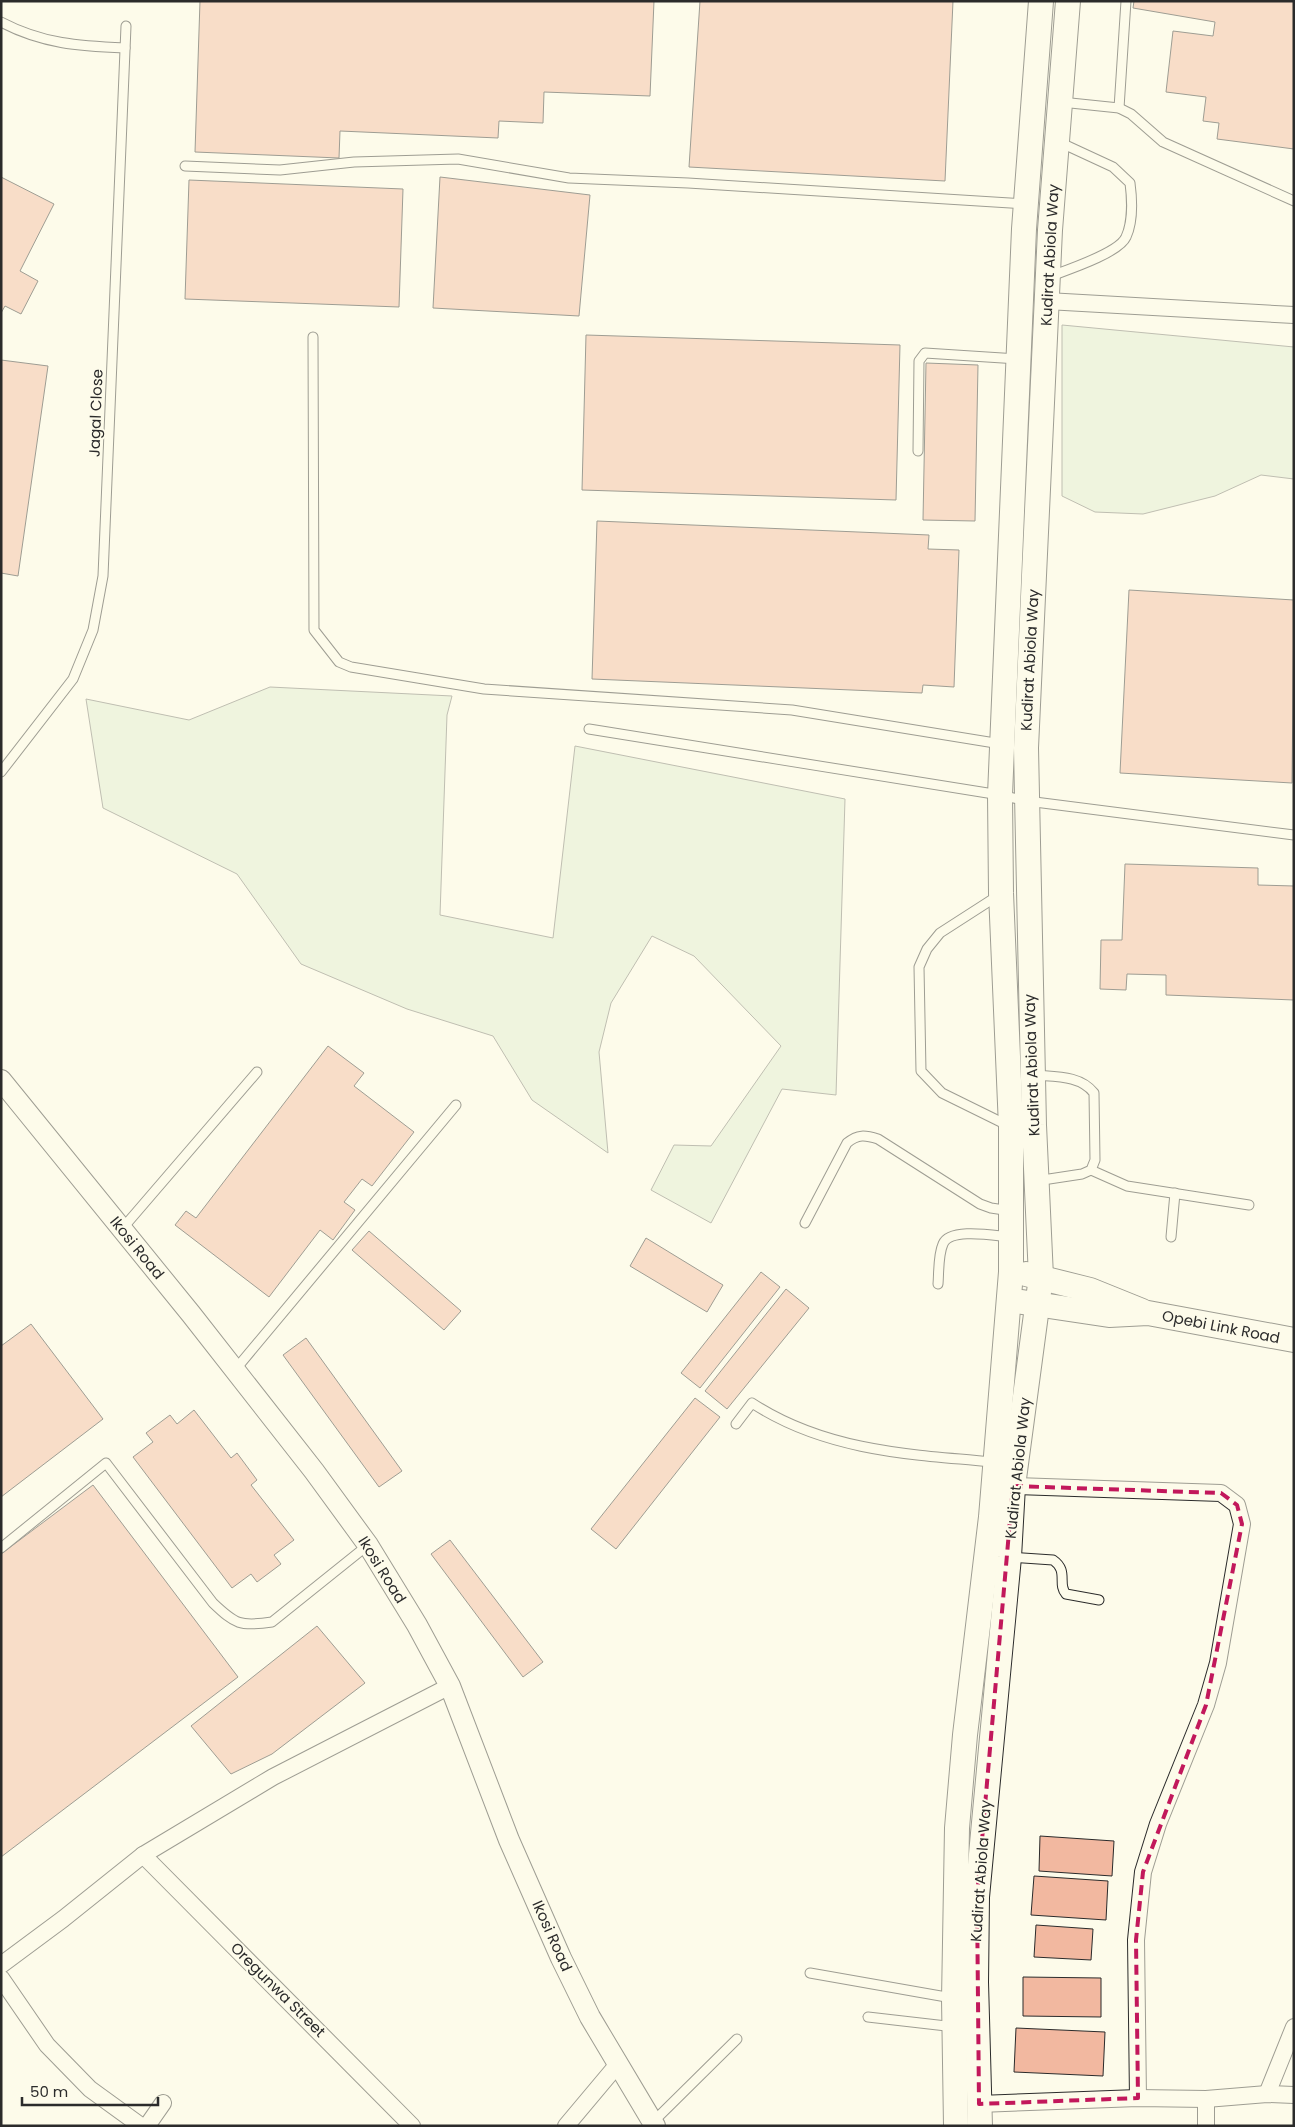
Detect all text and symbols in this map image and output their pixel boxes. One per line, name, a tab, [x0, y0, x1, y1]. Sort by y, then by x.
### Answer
street label: Kudirat Abiola Way	[1035, 183, 1064, 327]
street label: Jagal Close	[83, 369, 108, 457]
street label: Kudirat Abiola Way	[1015, 588, 1044, 732]
street label: Kudirat Abiola Way	[1019, 993, 1044, 1136]
street label: Ikosi Road	[105, 1212, 169, 1284]
street label: Opebi Link Road	[1160, 1305, 1282, 1348]
street label: Kudirat Abiola Way	[1000, 1396, 1035, 1540]
street label: Ikosi Road	[354, 1532, 411, 1607]
street label: Kudirat Abiola Way	[965, 1799, 996, 1943]
street label: Ikosi Road	[528, 1897, 577, 1975]
street label: Oregunwa Street	[226, 1938, 330, 2042]
scale bar	[22, 2074, 159, 2106]
text: 50 m	[30, 2081, 68, 2102]

